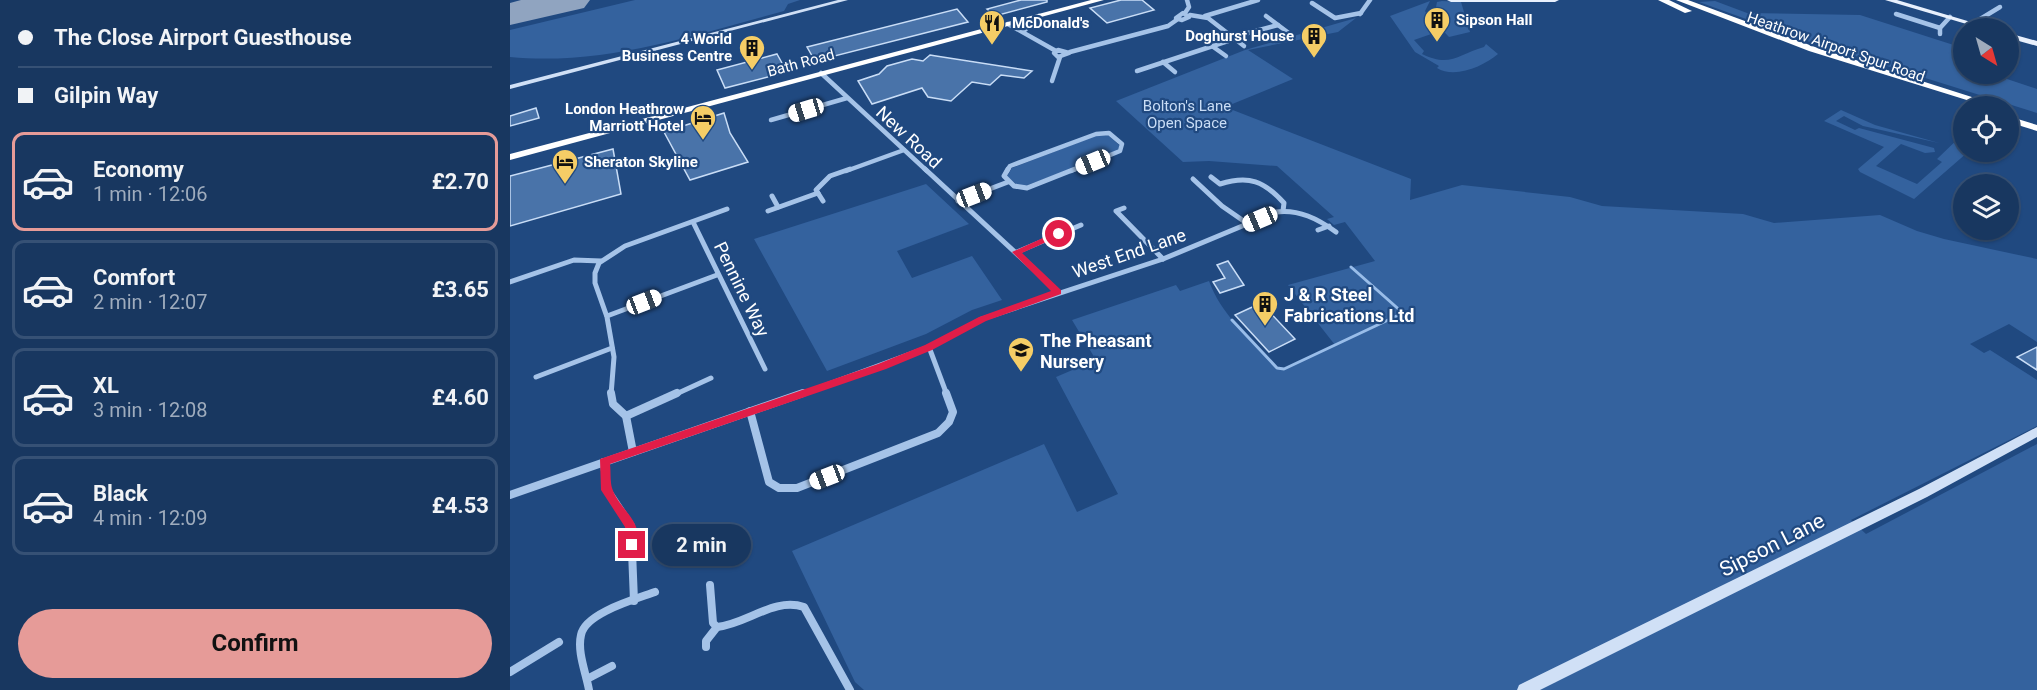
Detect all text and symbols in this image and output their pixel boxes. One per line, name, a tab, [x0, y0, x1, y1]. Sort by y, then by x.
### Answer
building icon: Sipson Hall	[1422, 5, 1452, 43]
restaurant icon: McDonald's	[977, 8, 1007, 46]
street label: Heathrow Airport Spur Road	[1745, 8, 1927, 86]
place label: Sipson Hall	[1456, 11, 1533, 29]
place label: McDonald's	[1012, 14, 1090, 32]
north arrow	[1953, 18, 2019, 84]
map controls	[1953, 18, 2019, 240]
building icon: Doghurst House	[1299, 21, 1329, 59]
text: The Close Airport Guesthouse	[54, 25, 352, 50]
place label: Doghurst House	[1185, 27, 1294, 45]
place label: 4 World Business Centre	[622, 30, 732, 65]
building icon: 4 World Business Centre	[737, 33, 767, 71]
street label: Bath Road	[765, 45, 837, 81]
text: Gilpin Way	[54, 83, 158, 108]
car	[786, 96, 826, 124]
button: locate	[1953, 96, 2019, 162]
park label: Bolton's Lane Open Space	[1143, 97, 1231, 132]
place label: London Heathrow Marriott Hotel	[565, 100, 684, 135]
street label: New Road	[872, 101, 946, 173]
hotel icon: London Heathrow Marriott Hotel	[688, 103, 718, 141]
hotel icon: Sheraton Skyline	[550, 147, 580, 185]
car	[1073, 147, 1113, 177]
place label: Sheraton Skyline	[584, 153, 698, 171]
icon: car	[21, 155, 75, 209]
text: Economy	[93, 157, 184, 182]
text: £2.70	[432, 169, 489, 194]
button: layers	[1953, 174, 2019, 240]
car	[954, 180, 994, 210]
text: 1 min · 12:06	[93, 182, 208, 206]
car	[1240, 204, 1280, 234]
route start	[1045, 220, 1072, 247]
street label: West End Lane	[1069, 224, 1189, 282]
street label: Pennine Way	[710, 238, 774, 340]
icon: car	[21, 263, 75, 317]
text: Comfort	[93, 265, 175, 290]
text: £3.65	[432, 277, 489, 302]
place label: J & R Steel Fabrications Ltd	[1284, 284, 1415, 326]
car	[624, 287, 664, 317]
building icon: J & R Steel Fabrications Ltd	[1250, 289, 1280, 327]
text: 2 min · 12:07	[93, 290, 208, 314]
place label: The Pheasant Nursery	[1040, 330, 1152, 372]
school or university icon: The Pheasant Nursery	[1006, 335, 1036, 373]
icon: car	[21, 371, 75, 425]
text: XL	[93, 373, 119, 398]
text: £4.60	[432, 385, 489, 410]
text: 3 min · 12:08	[93, 398, 208, 422]
car	[807, 462, 847, 492]
icon: car	[21, 479, 75, 533]
text: Black	[93, 481, 148, 506]
text: £4.53	[432, 493, 489, 518]
text: 4 min · 12:09	[93, 506, 208, 530]
street label: Sipson Lane	[1716, 508, 1828, 582]
callout: 2 min	[653, 524, 752, 566]
route end	[618, 531, 645, 558]
text: 2 min	[676, 533, 727, 557]
button: Confirm	[18, 609, 492, 678]

